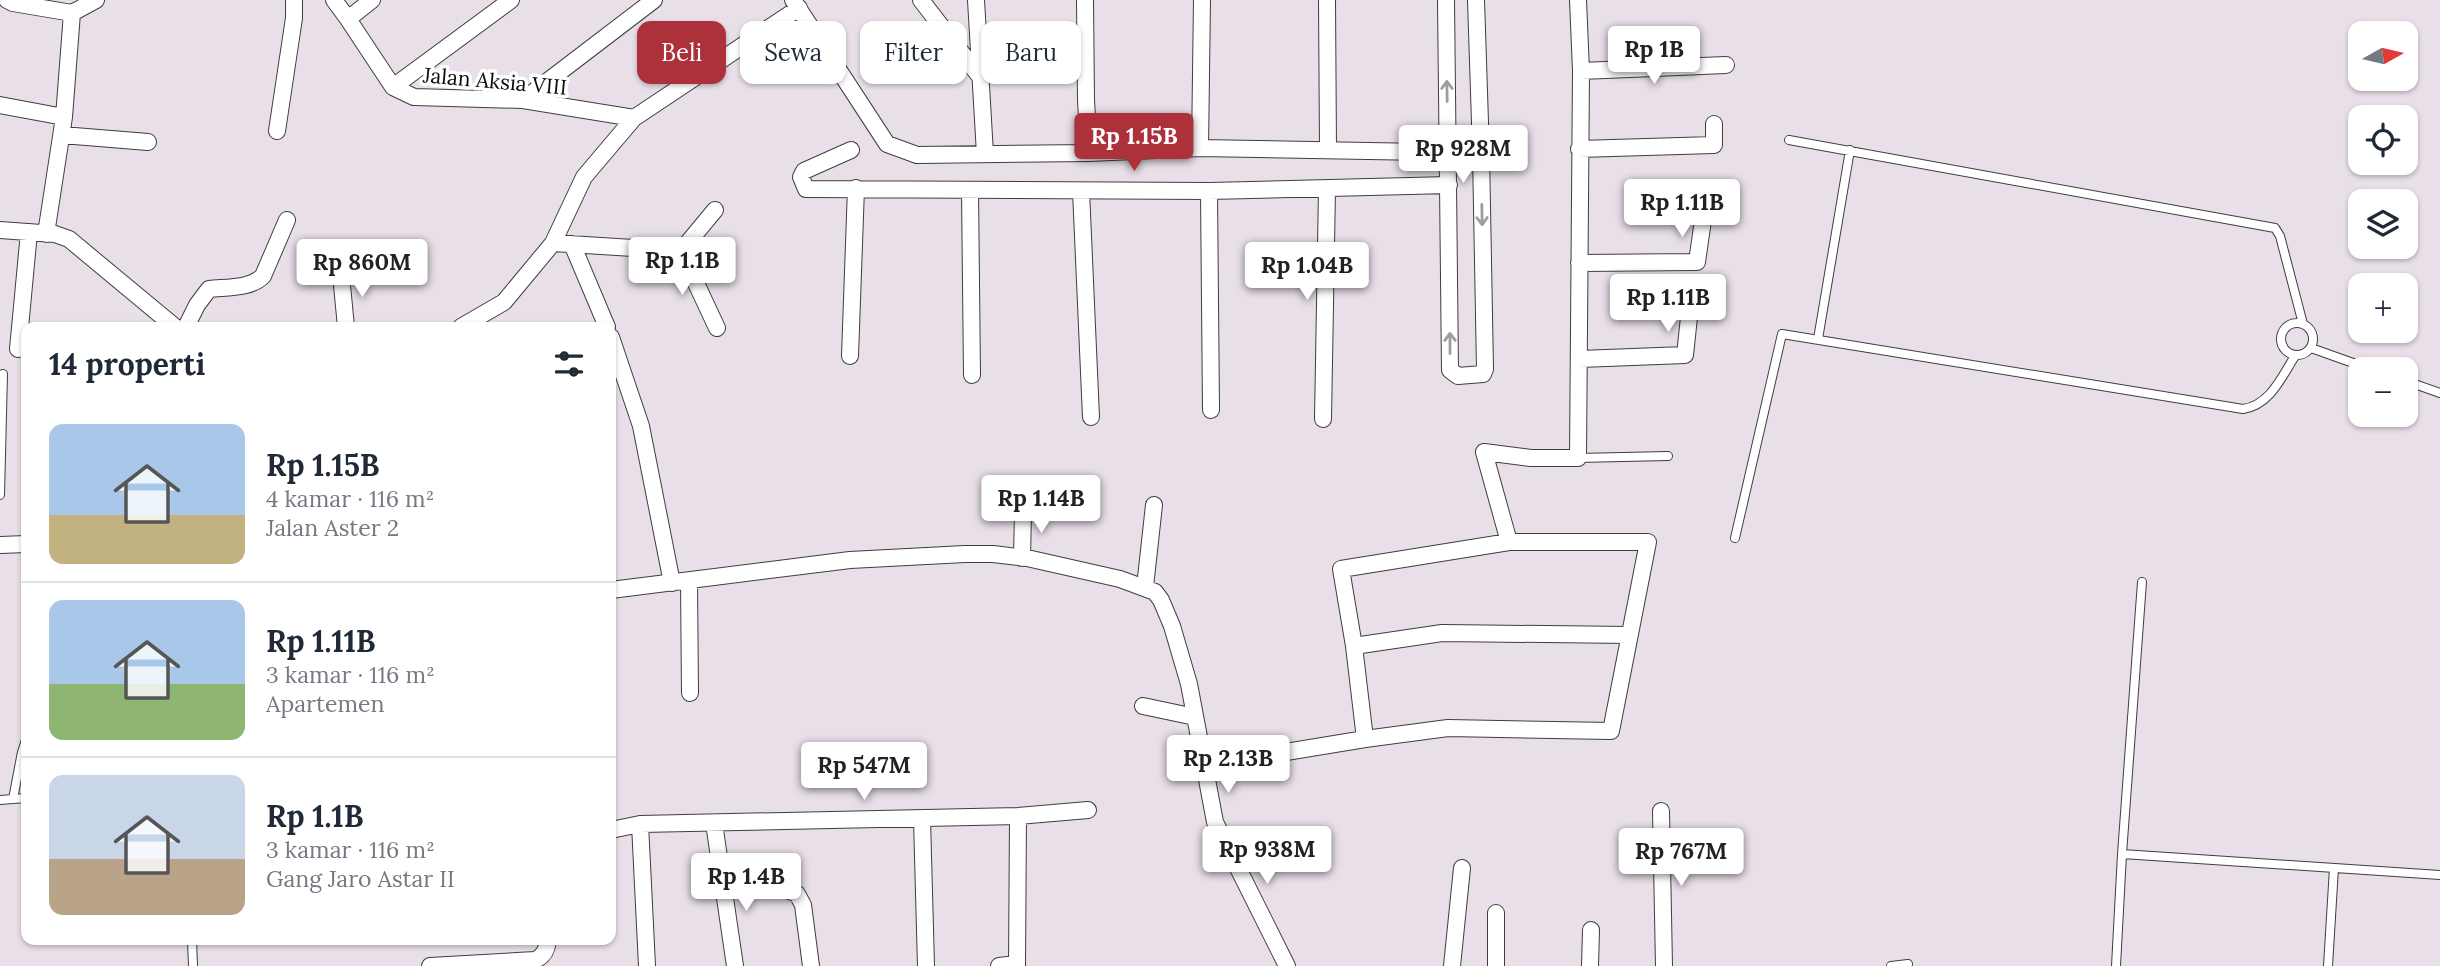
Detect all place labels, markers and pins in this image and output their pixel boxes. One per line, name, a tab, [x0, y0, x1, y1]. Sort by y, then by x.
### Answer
pin: Rp 1B	[1605, 27, 1703, 86]
pin: Rp 1.15B	[1062, 114, 1206, 173]
pin: Rp 928M	[1398, 125, 1528, 185]
pin: Rp 1.11B	[1610, 180, 1754, 239]
pin: Rp 1.1B	[617, 238, 747, 297]
pin: Rp 860M	[297, 240, 427, 299]
pin: Rp 1.04B	[1235, 243, 1379, 302]
pin: Rp 1.11B	[1596, 274, 1740, 334]
pin: Rp 1.14B	[969, 476, 1113, 535]
pin: Rp 2.13B	[1156, 736, 1300, 795]
pin: Rp 547M	[799, 742, 929, 802]
pin: Rp 938M	[1202, 826, 1332, 886]
pin: Rp 767M	[1616, 828, 1746, 888]
pin: Rp 1.4B	[681, 853, 811, 913]

